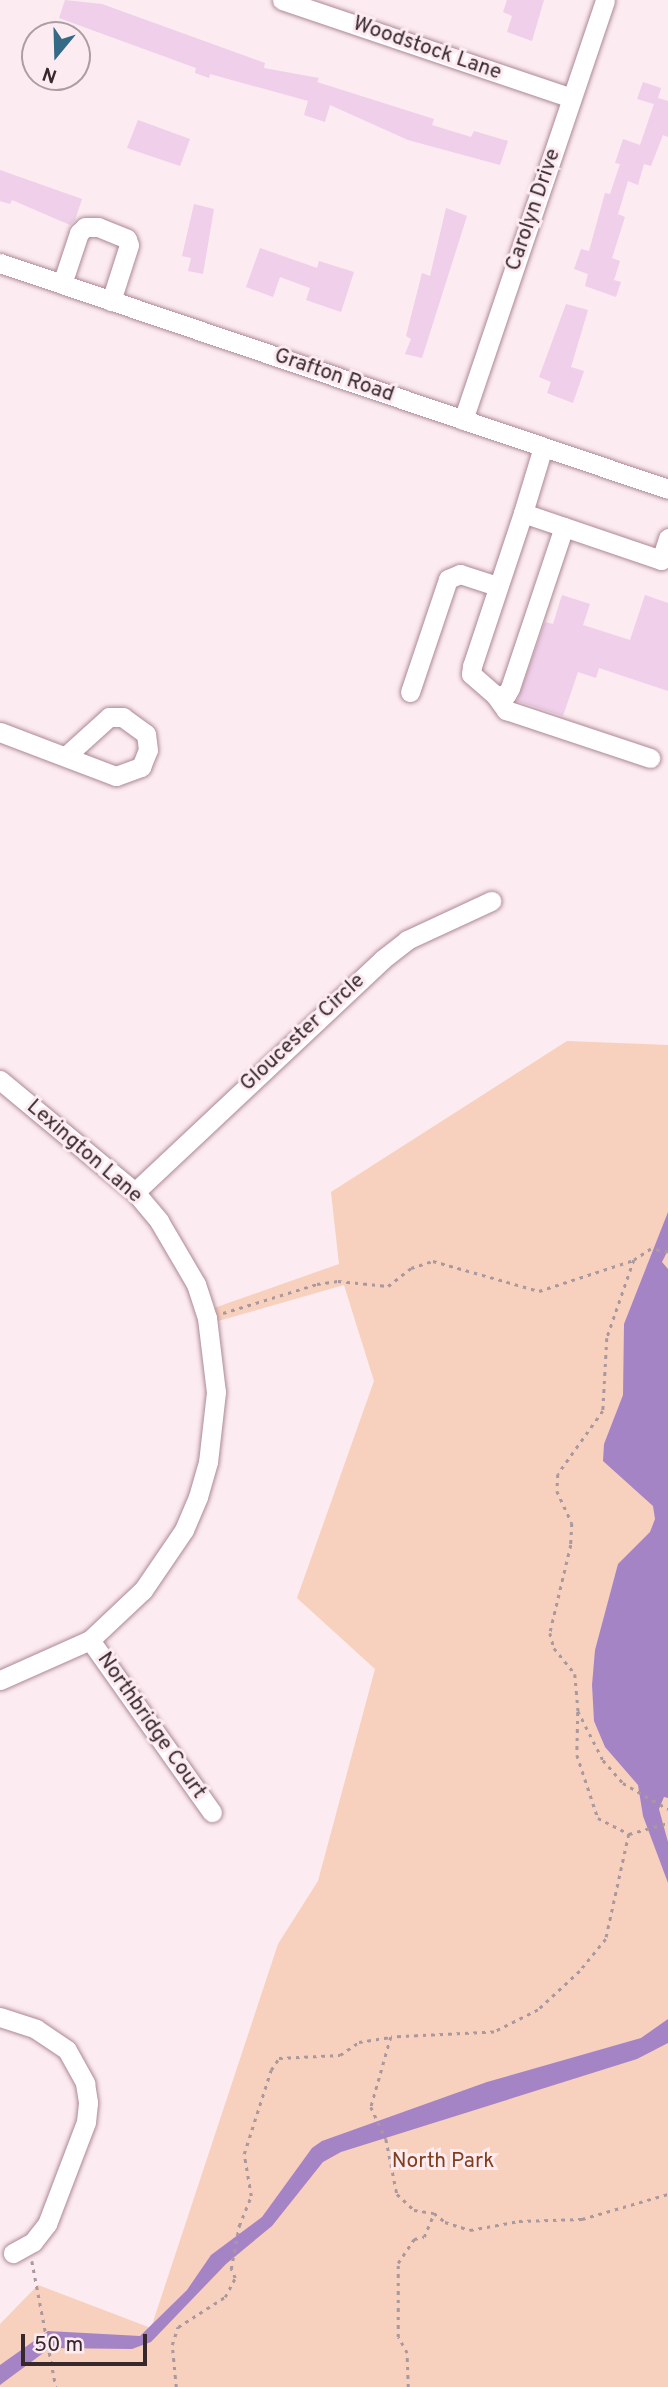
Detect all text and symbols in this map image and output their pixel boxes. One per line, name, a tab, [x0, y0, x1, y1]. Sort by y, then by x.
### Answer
street label: Woodstock Lane	[349, 12, 505, 86]
north arrow	[21, 21, 91, 91]
text: N	[39, 60, 60, 88]
street label: Carolyn Drive	[501, 146, 567, 274]
street label: Grafton Road	[271, 344, 397, 408]
street label: Gloucester Circle	[236, 969, 370, 1097]
street label: Lexington Lane	[21, 1095, 147, 1209]
street label: Northbridge Court	[91, 1648, 211, 1804]
park label: North Park	[392, 2149, 494, 2175]
scale bar	[24, 2320, 150, 2364]
text: 50 m	[34, 2332, 83, 2359]

